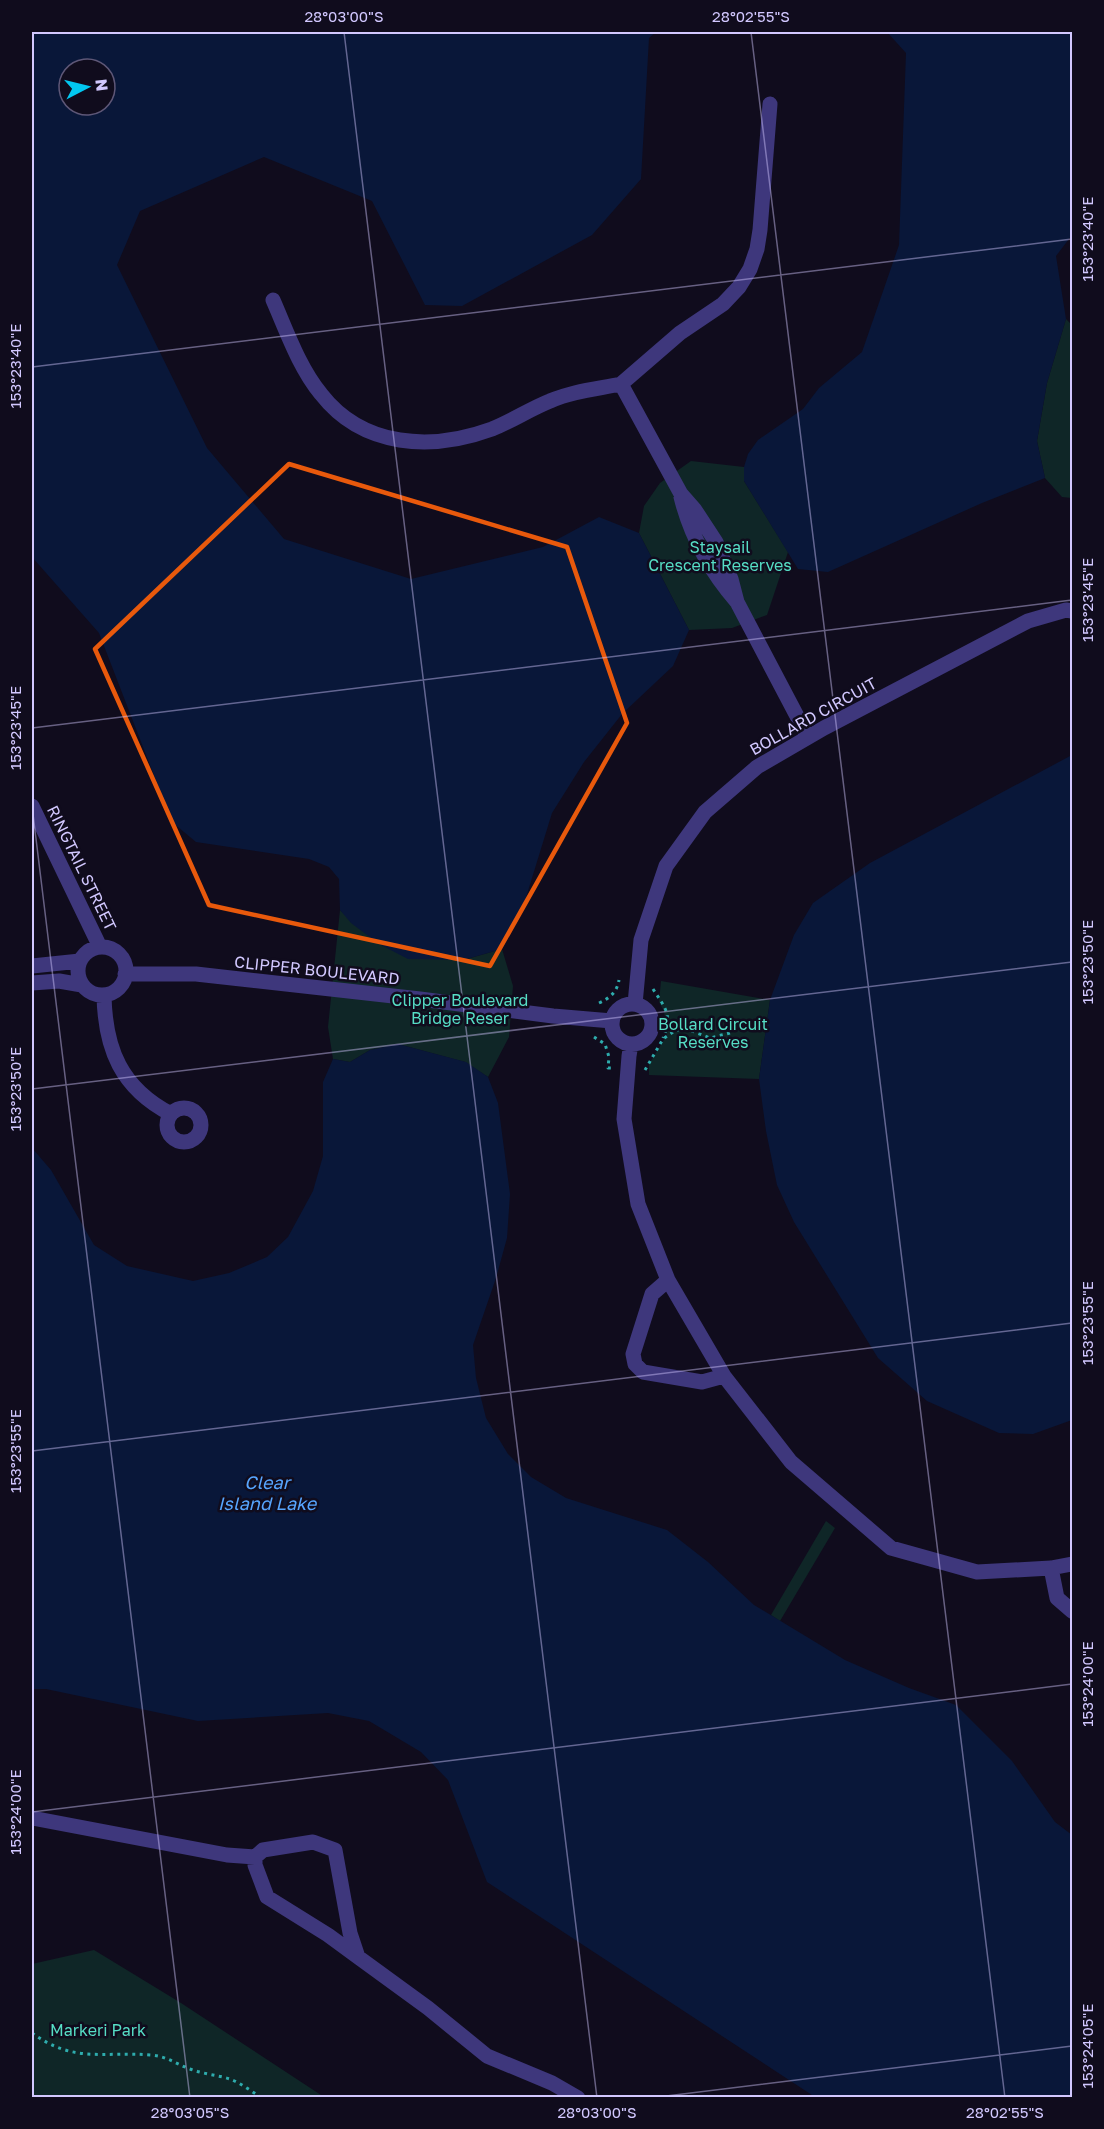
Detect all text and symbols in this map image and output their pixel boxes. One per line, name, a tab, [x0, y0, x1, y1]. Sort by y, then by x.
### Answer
text: 28°03'00"S	[304, 7, 384, 25]
text: 28°02'55"S	[712, 7, 790, 25]
north arrow	[57, 57, 117, 117]
text: N	[91, 78, 113, 92]
text: 153°23'40"E	[1078, 197, 1096, 281]
text: 153°23'40"E	[6, 324, 24, 408]
park label: Staysail Crescent Reserves	[648, 537, 792, 575]
text: 153°23'45"E	[1078, 558, 1096, 642]
street label: BOLLARD CIRCUIT	[746, 673, 880, 759]
text: 153°23'45"E	[6, 686, 24, 770]
street label: RINGTAIL STREET	[43, 802, 121, 934]
text: 153°23'50"E	[1078, 920, 1096, 1004]
street label: CLIPPER BOULEVARD	[233, 951, 401, 989]
park label: Clipper Boulevard Bridge Reser	[392, 990, 528, 1028]
park label: Bollard Circuit Reserves	[658, 1014, 768, 1052]
text: 153°23'50"E	[6, 1047, 24, 1131]
text: 153°23'55"E	[1078, 1281, 1096, 1365]
text: 153°23'55"E	[6, 1409, 24, 1493]
water label: Clear Island Lake	[218, 1471, 318, 1514]
text: 153°24'00"E	[1078, 1641, 1096, 1727]
text: 153°24'00"E	[6, 1769, 24, 1855]
text: 153°24'05"E	[1078, 2004, 1096, 2088]
park label: Markeri Park	[50, 2020, 146, 2040]
text: 28°03'05"S	[151, 2103, 229, 2121]
text: 28°03'00"S	[557, 2103, 637, 2121]
text: 28°02'55"S	[966, 2103, 1044, 2121]

